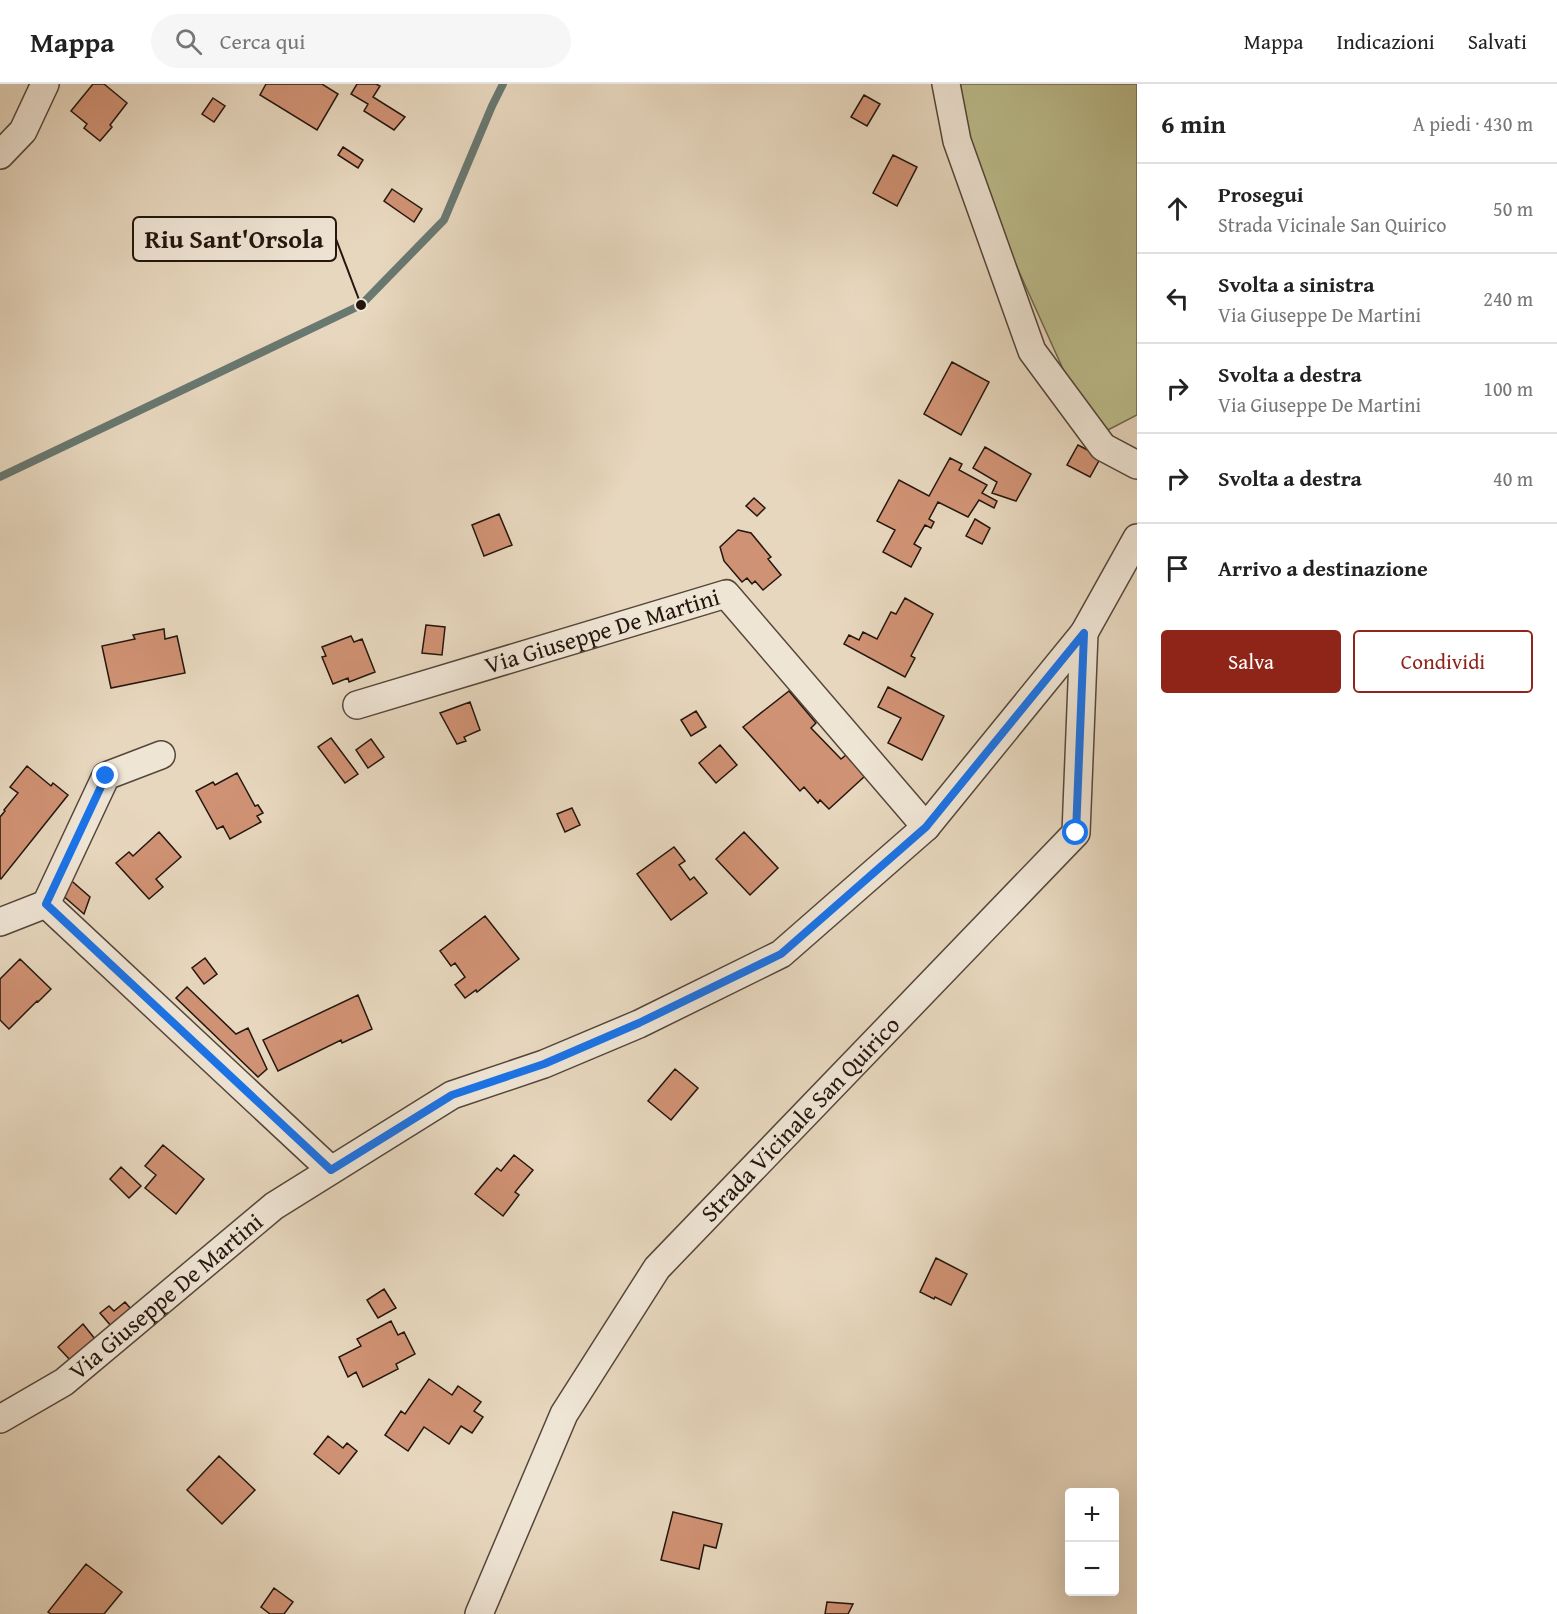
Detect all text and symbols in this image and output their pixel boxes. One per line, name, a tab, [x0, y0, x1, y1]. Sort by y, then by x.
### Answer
search box	[151, 14, 571, 68]
text: Mappa	[30, 21, 115, 62]
icon: search	[172, 25, 205, 58]
text: Cerca qui	[220, 25, 305, 57]
text: Mappa	[1244, 26, 1304, 57]
text: Indicazioni	[1337, 26, 1435, 57]
text: Salvati	[1468, 26, 1527, 57]
text: 6 min	[1161, 104, 1226, 143]
text: A piedi · 430 m	[1413, 109, 1533, 138]
text: Prosegui	[1218, 178, 1304, 210]
icon: ahead	[1161, 192, 1194, 225]
text: 50 m	[1493, 194, 1533, 223]
text: Strada Vicinale San Quirico	[1218, 210, 1447, 239]
callout: Riu Sant'Orsola	[133, 217, 336, 261]
text: Riu Sant'Orsola	[145, 219, 324, 258]
text: Svolta a sinistra	[1218, 268, 1375, 300]
icon: left	[1161, 282, 1194, 315]
text: 240 m	[1483, 284, 1533, 313]
text: Via Giuseppe De Martini	[1218, 300, 1421, 329]
text: Svolta a destra	[1218, 358, 1362, 390]
icon: right	[1161, 372, 1194, 405]
text: 100 m	[1483, 374, 1533, 403]
text: Via Giuseppe De Martini	[1218, 390, 1421, 419]
icon: right	[1161, 462, 1194, 495]
text: Svolta a destra	[1218, 462, 1362, 494]
text: 40 m	[1493, 464, 1533, 493]
icon: arrive	[1161, 552, 1194, 585]
text: Arrivo a destinazione	[1218, 552, 1428, 584]
street label: Via Giuseppe De Martini	[480, 579, 724, 683]
button: Salva	[1161, 630, 1341, 693]
button: Condividi	[1353, 630, 1533, 693]
route end	[92, 762, 118, 788]
route start	[1062, 819, 1088, 845]
street label: Strada Vicinale San Quirico	[692, 1008, 908, 1230]
street label: Via Giuseppe De Martini	[61, 1204, 271, 1388]
map controls	[1065, 1488, 1119, 1596]
button: +	[1065, 1488, 1119, 1542]
button: −	[1065, 1542, 1119, 1596]

